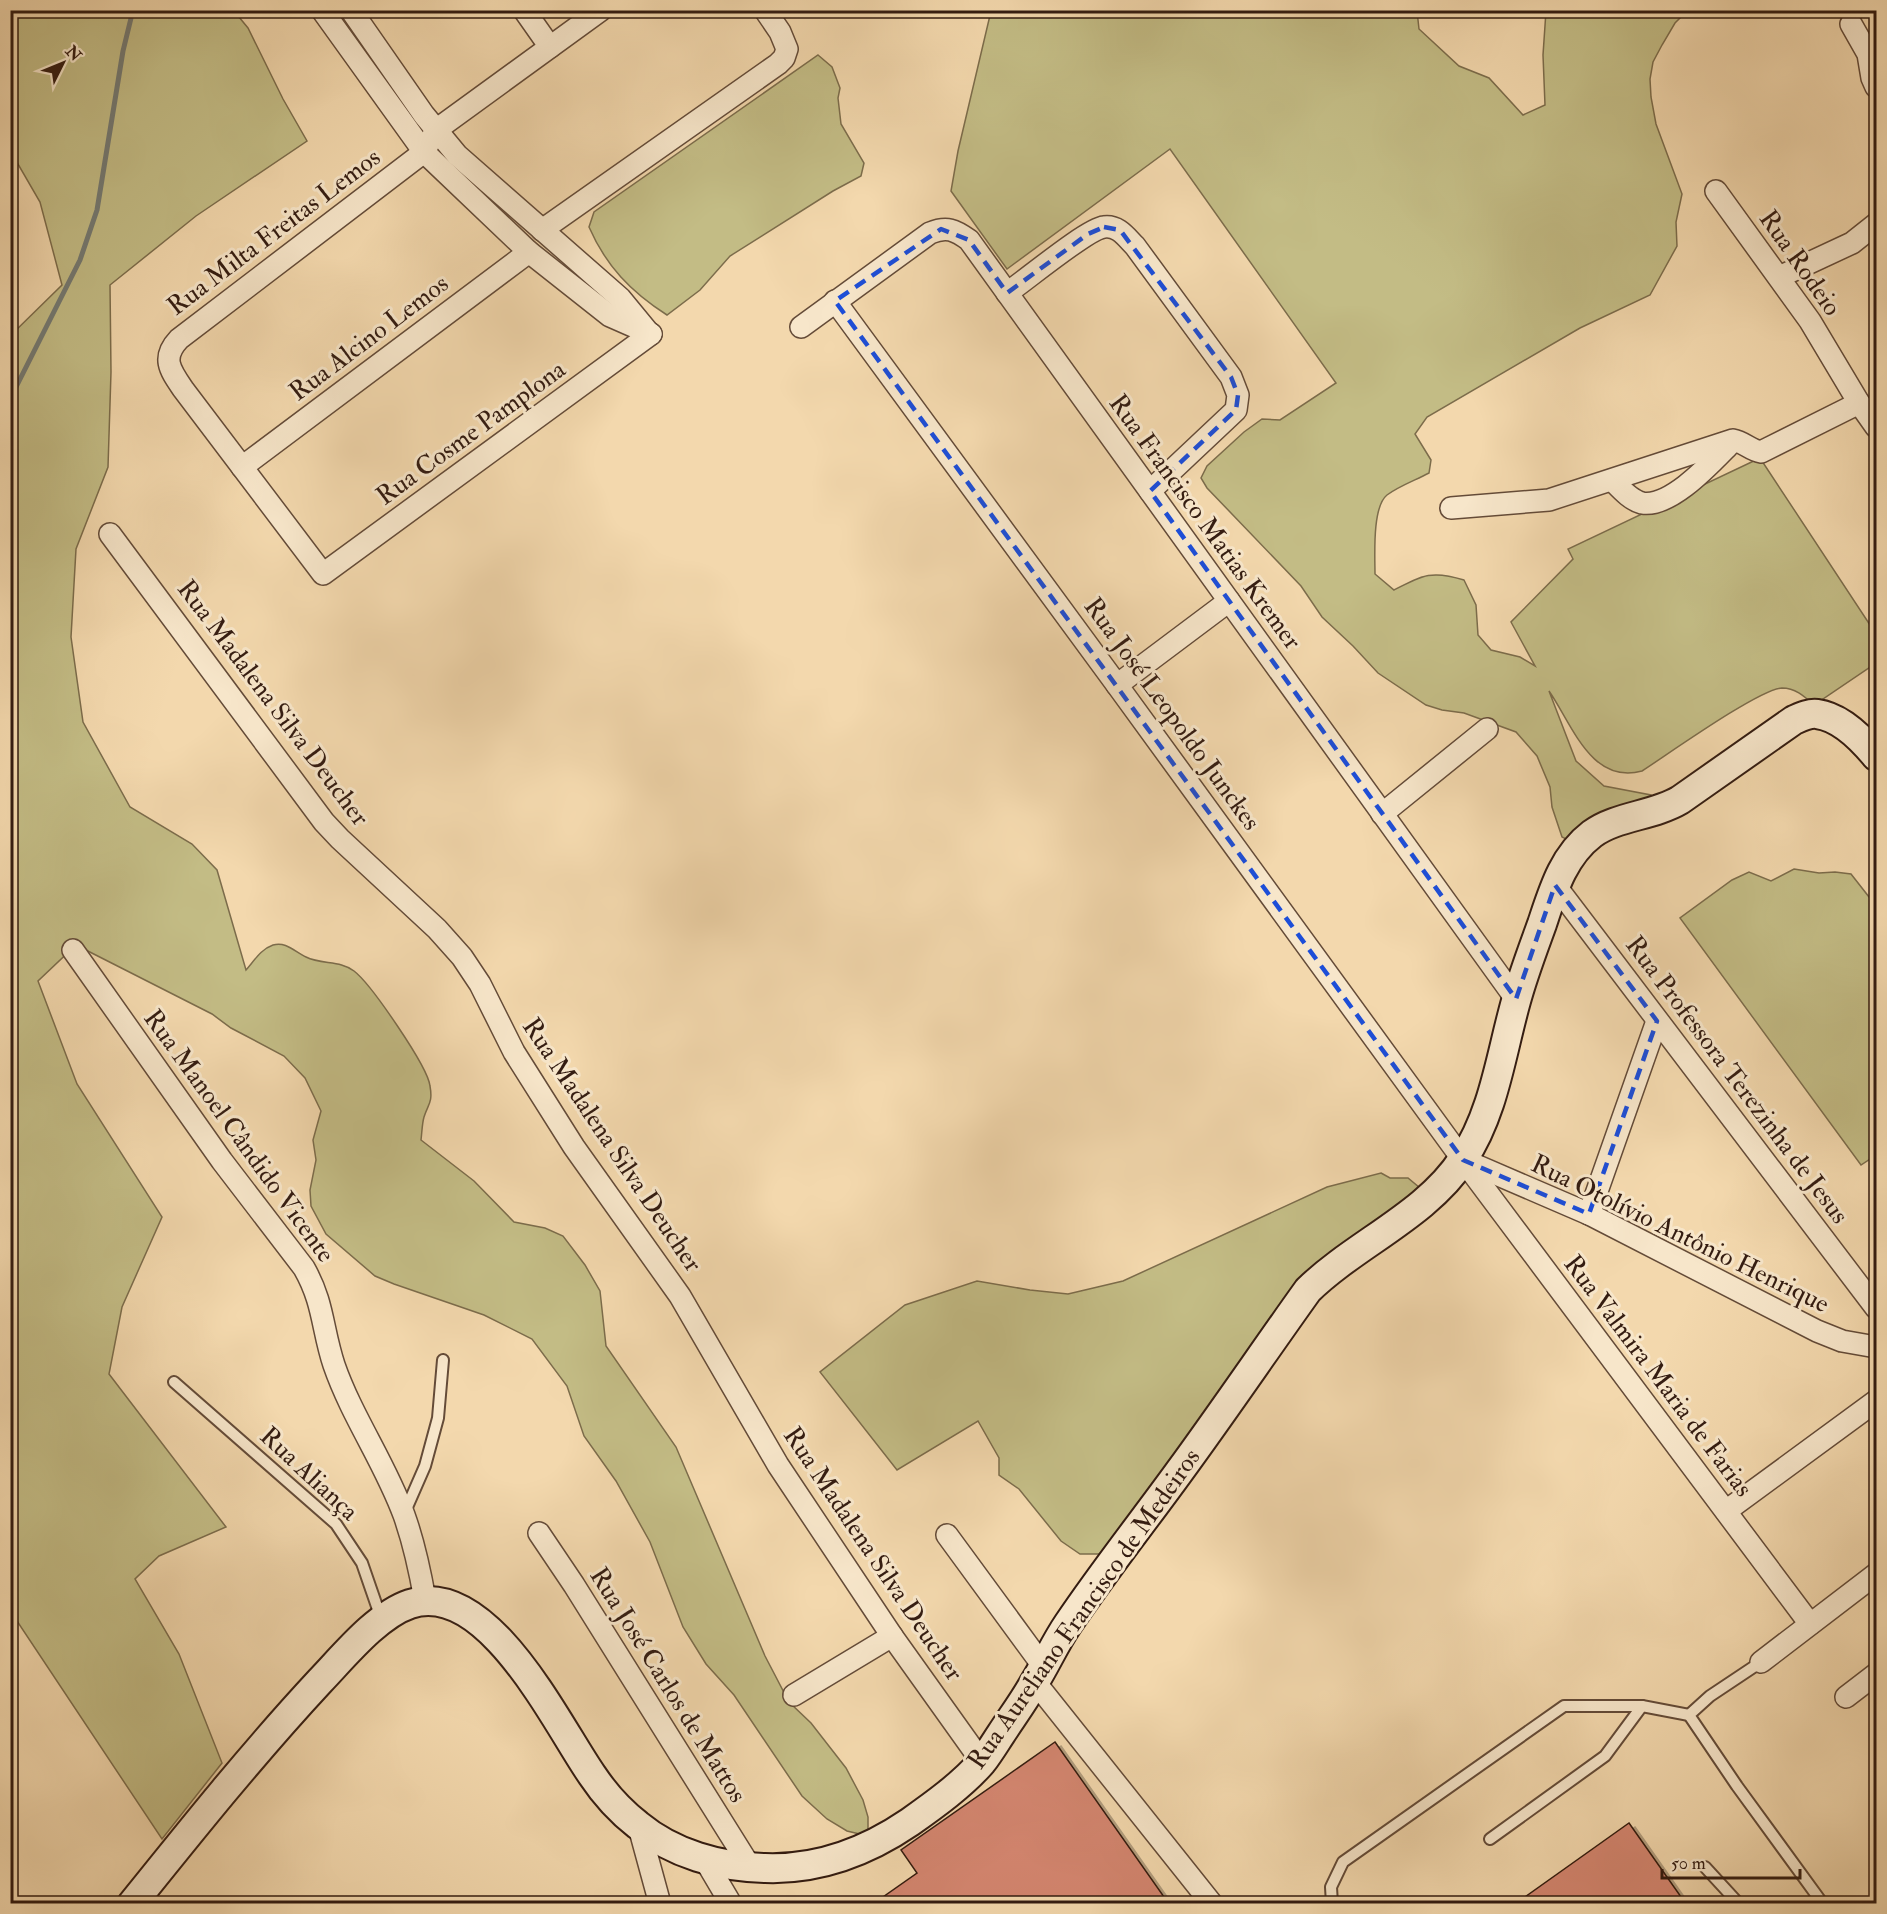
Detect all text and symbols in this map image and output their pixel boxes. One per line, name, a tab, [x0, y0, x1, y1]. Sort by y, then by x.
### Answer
north arrow	[33, 33, 93, 93]
text: N	[60, 41, 86, 66]
street label: Rua Milta Freitas Lemos	[161, 141, 387, 323]
street label: Rua Rodeio	[1752, 204, 1848, 322]
street label: Rua Alcino Lemos	[283, 268, 455, 408]
street label: Rua Cosme Pamplona	[370, 353, 573, 513]
street label: Rua Francisco Matias Kremer	[1102, 388, 1308, 656]
street label: Rua Madalena Silva Deucher	[170, 574, 376, 832]
street label: Rua José Leopoldo Junckes	[1076, 591, 1267, 837]
street label: Rua Professora Terezinha de Jesus	[1618, 930, 1856, 1230]
street label: Rua Manoel Cândido Vicente	[136, 1003, 342, 1269]
street label: Rua Madalena Silva Deucher	[515, 1012, 709, 1278]
street label: Rua Otolívio Antônio Henrique	[1526, 1148, 1834, 1320]
street label: Rua Valmira Maria de Farias	[1557, 1249, 1759, 1503]
street label: Rua Aliança	[253, 1420, 365, 1528]
street label: Rua Madalena Silva Deucher	[776, 1421, 970, 1687]
street label: Rua Aureliano Francisco de Medeiros	[961, 1442, 1207, 1776]
street label: Rua José Carlos de Mattos	[583, 1561, 754, 1809]
scale bar	[1662, 1842, 1800, 1880]
text: 50 m	[1671, 1852, 1706, 1875]

